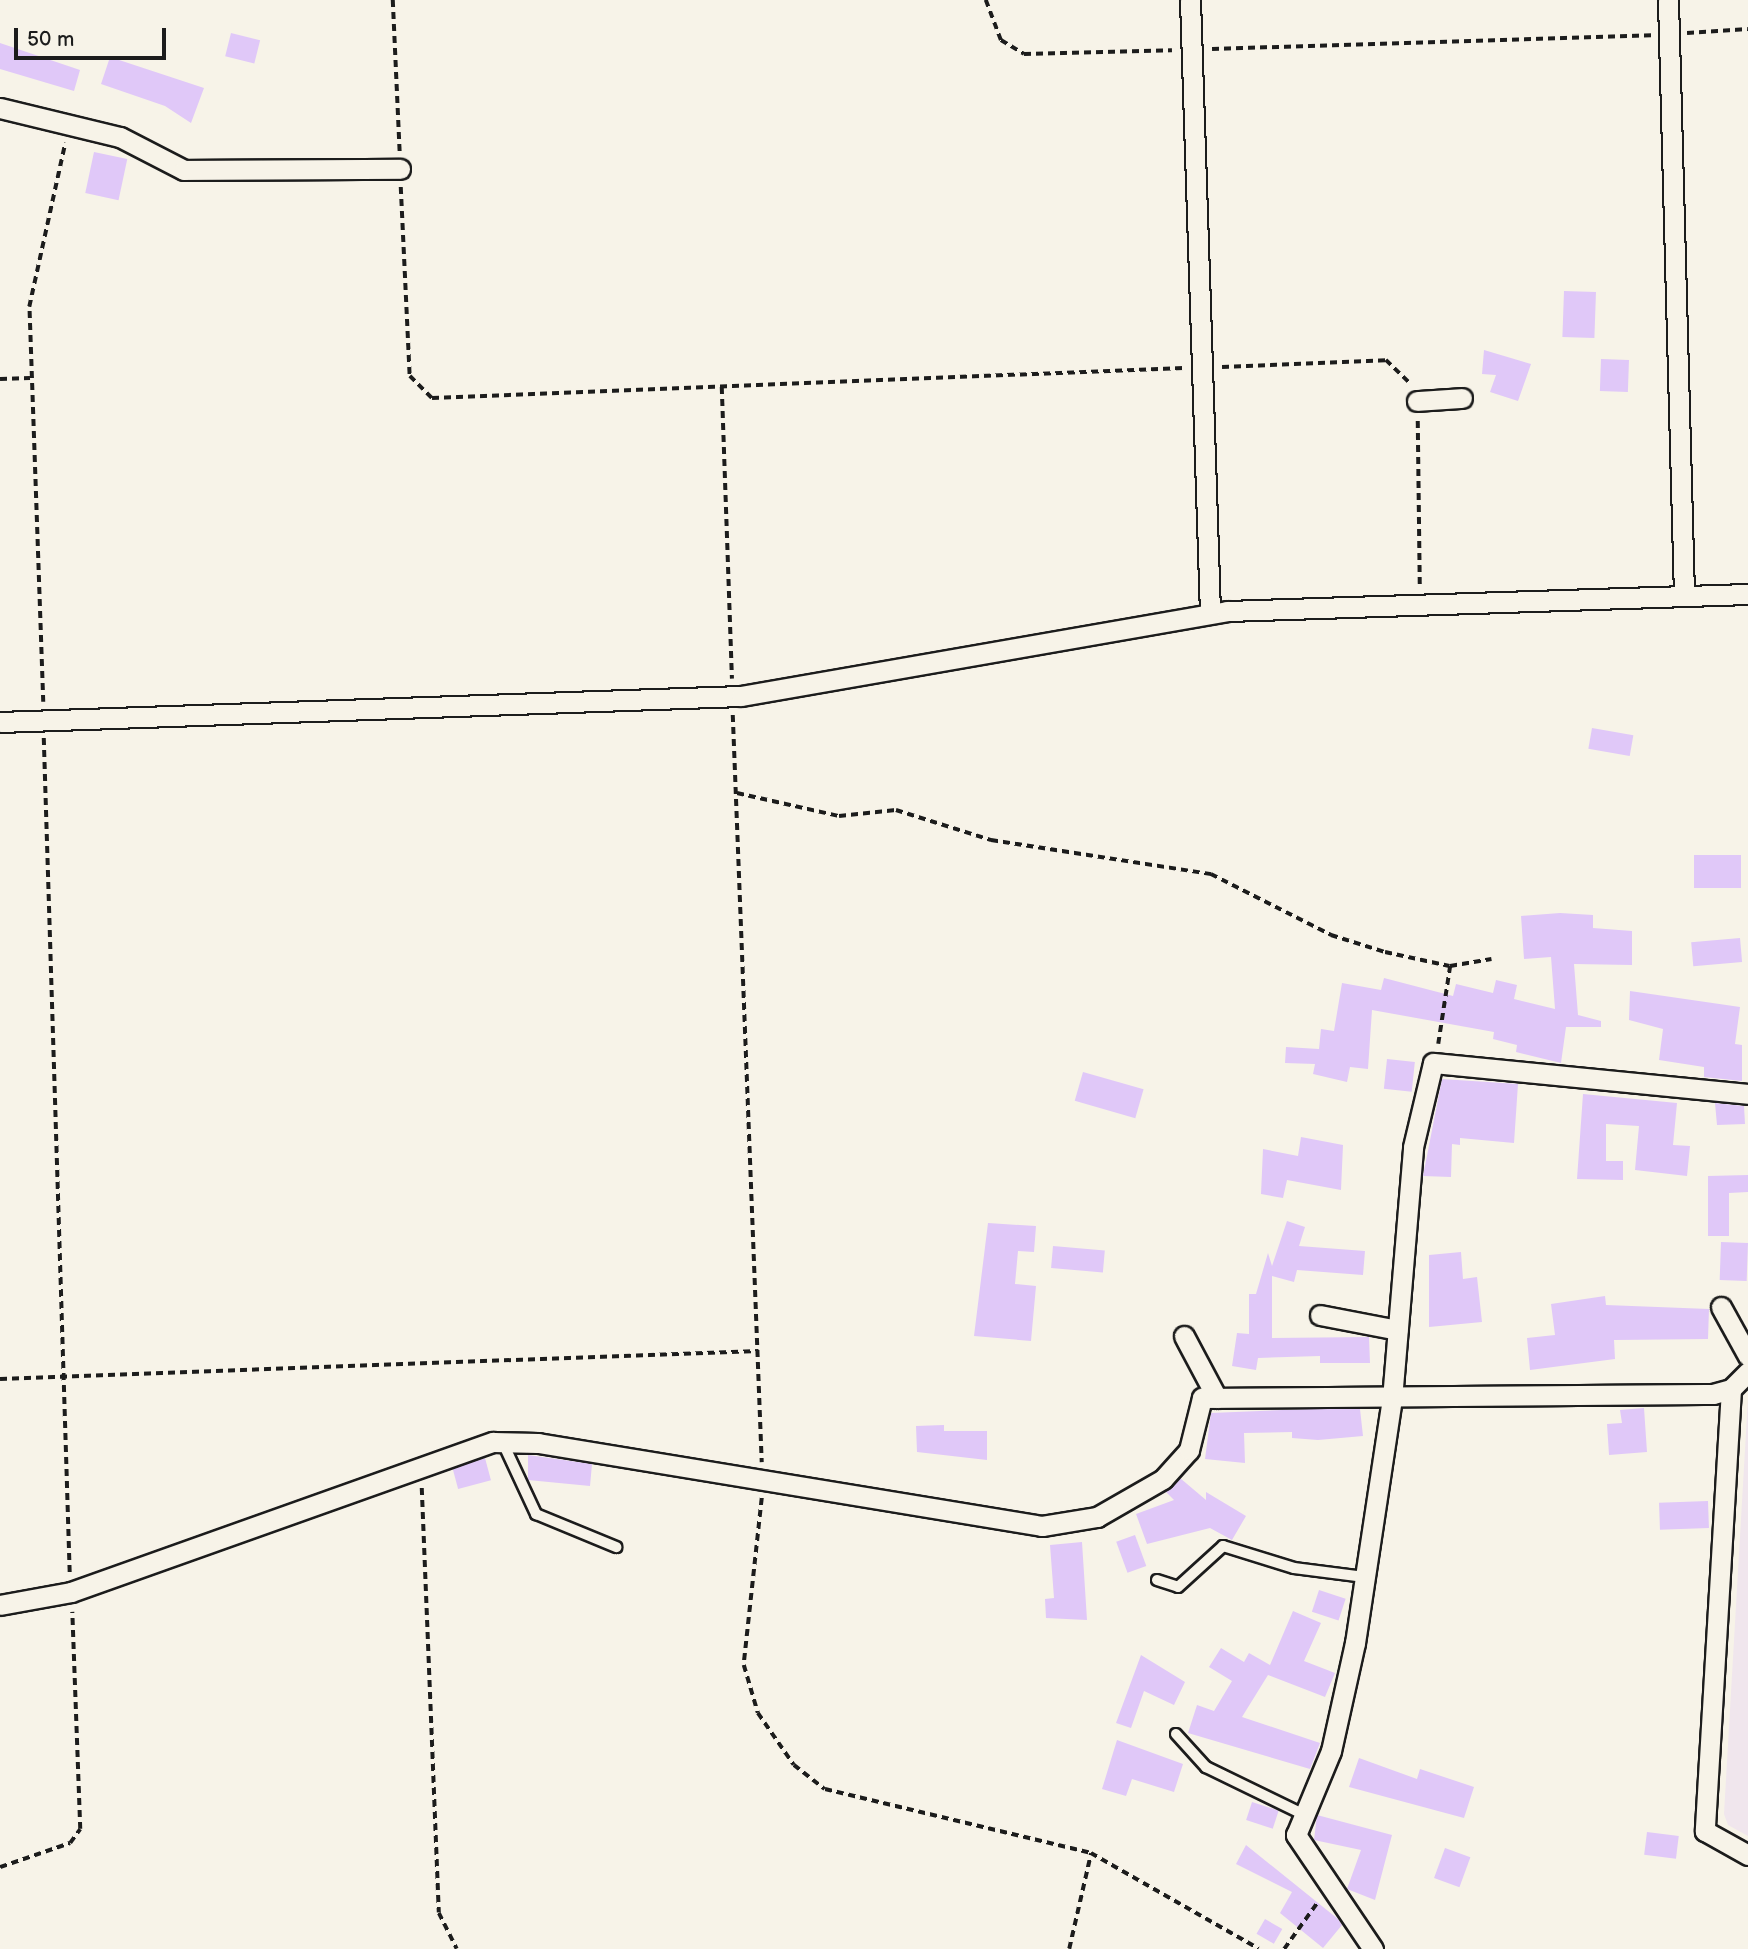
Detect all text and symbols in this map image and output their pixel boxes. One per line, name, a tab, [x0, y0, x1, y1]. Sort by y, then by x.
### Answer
scale bar	[18, 14, 170, 58]
text: 50 m	[27, 27, 74, 52]

